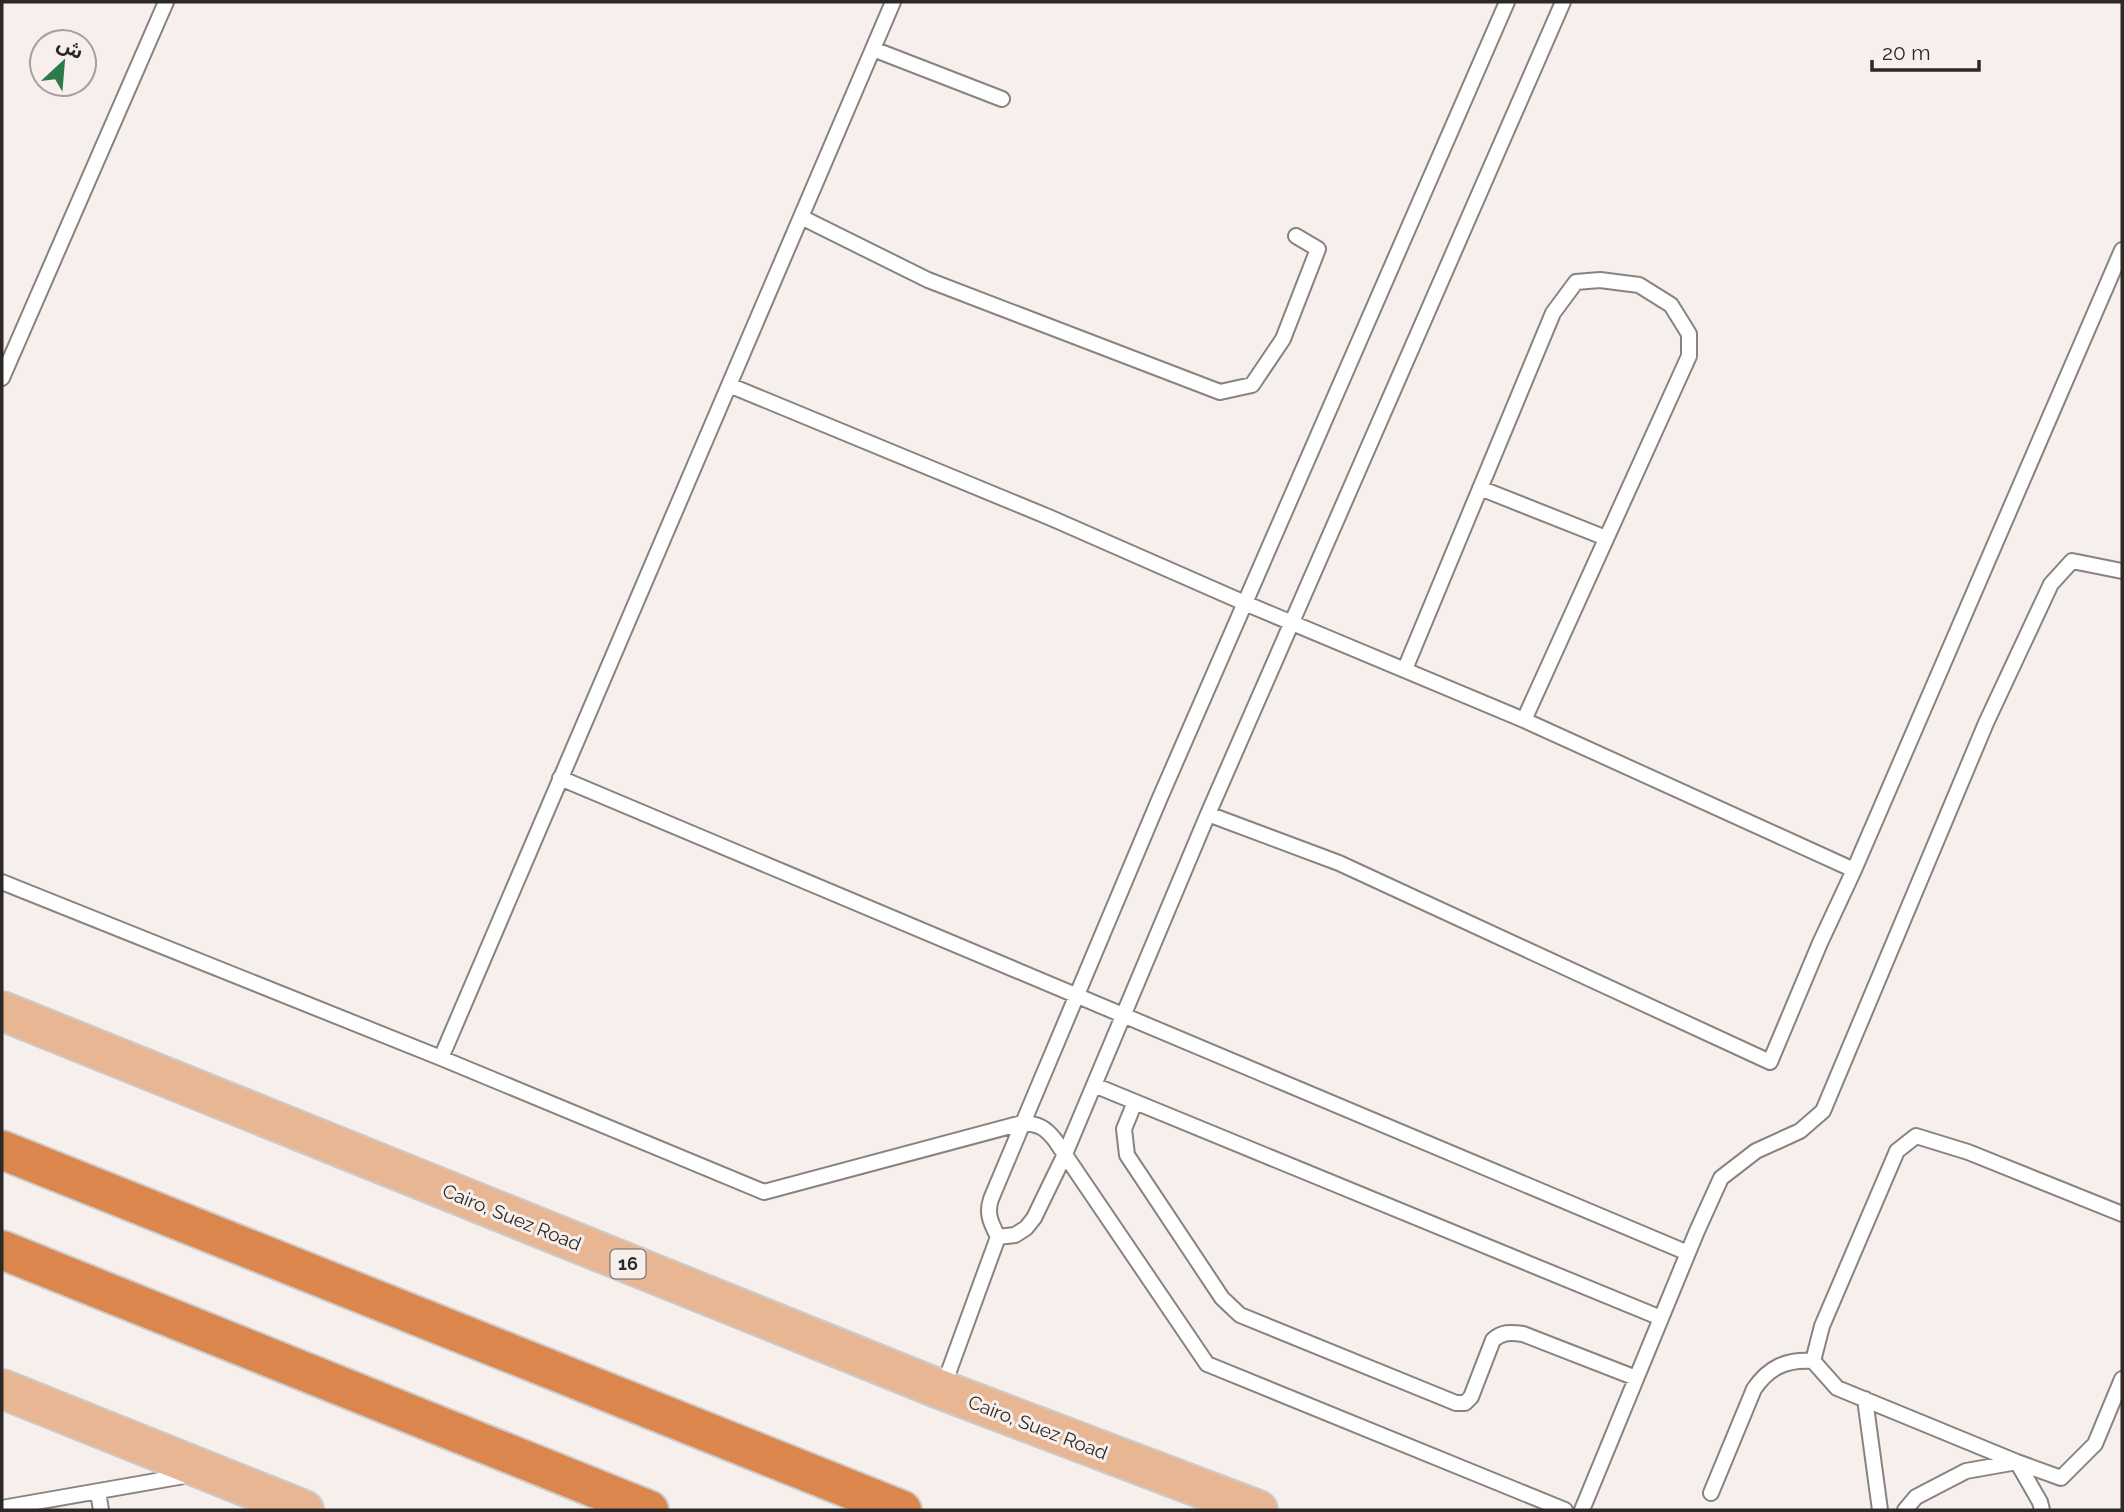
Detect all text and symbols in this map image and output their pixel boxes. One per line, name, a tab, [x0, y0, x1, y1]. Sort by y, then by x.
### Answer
north arrow	[28, 28, 98, 98]
scale bar	[1872, 28, 1979, 72]
text: ش	[54, 32, 87, 63]
text: 20 m	[1882, 40, 1930, 65]
street label: Cairo, Suez Road	[439, 1179, 585, 1255]
road number: 16	[610, 1250, 646, 1279]
street label: Cairo, Suez Road	[965, 1390, 1111, 1464]

